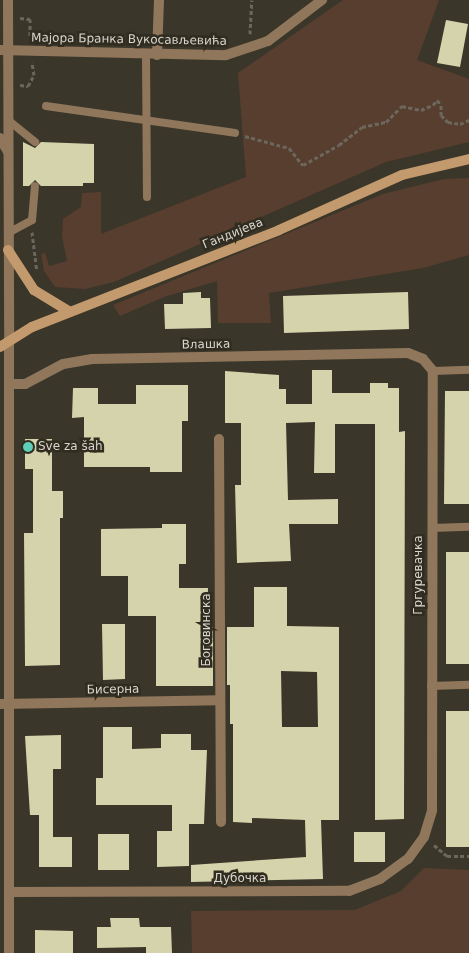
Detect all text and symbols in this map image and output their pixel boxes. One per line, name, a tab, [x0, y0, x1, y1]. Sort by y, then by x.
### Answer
street label: Мајора Бранка Вукосављевића	[31, 31, 227, 49]
street label: Гандијева	[201, 215, 265, 253]
street label: Влашка	[181, 337, 231, 353]
place label: Sve za šah	[38, 440, 103, 454]
marker: Sve za šah	[22, 441, 34, 453]
street label: Гргуревачка	[412, 535, 426, 615]
street label: Боговинска	[200, 593, 214, 667]
street label: Бисерна	[86, 682, 140, 698]
street label: Дубочка	[214, 872, 266, 886]

